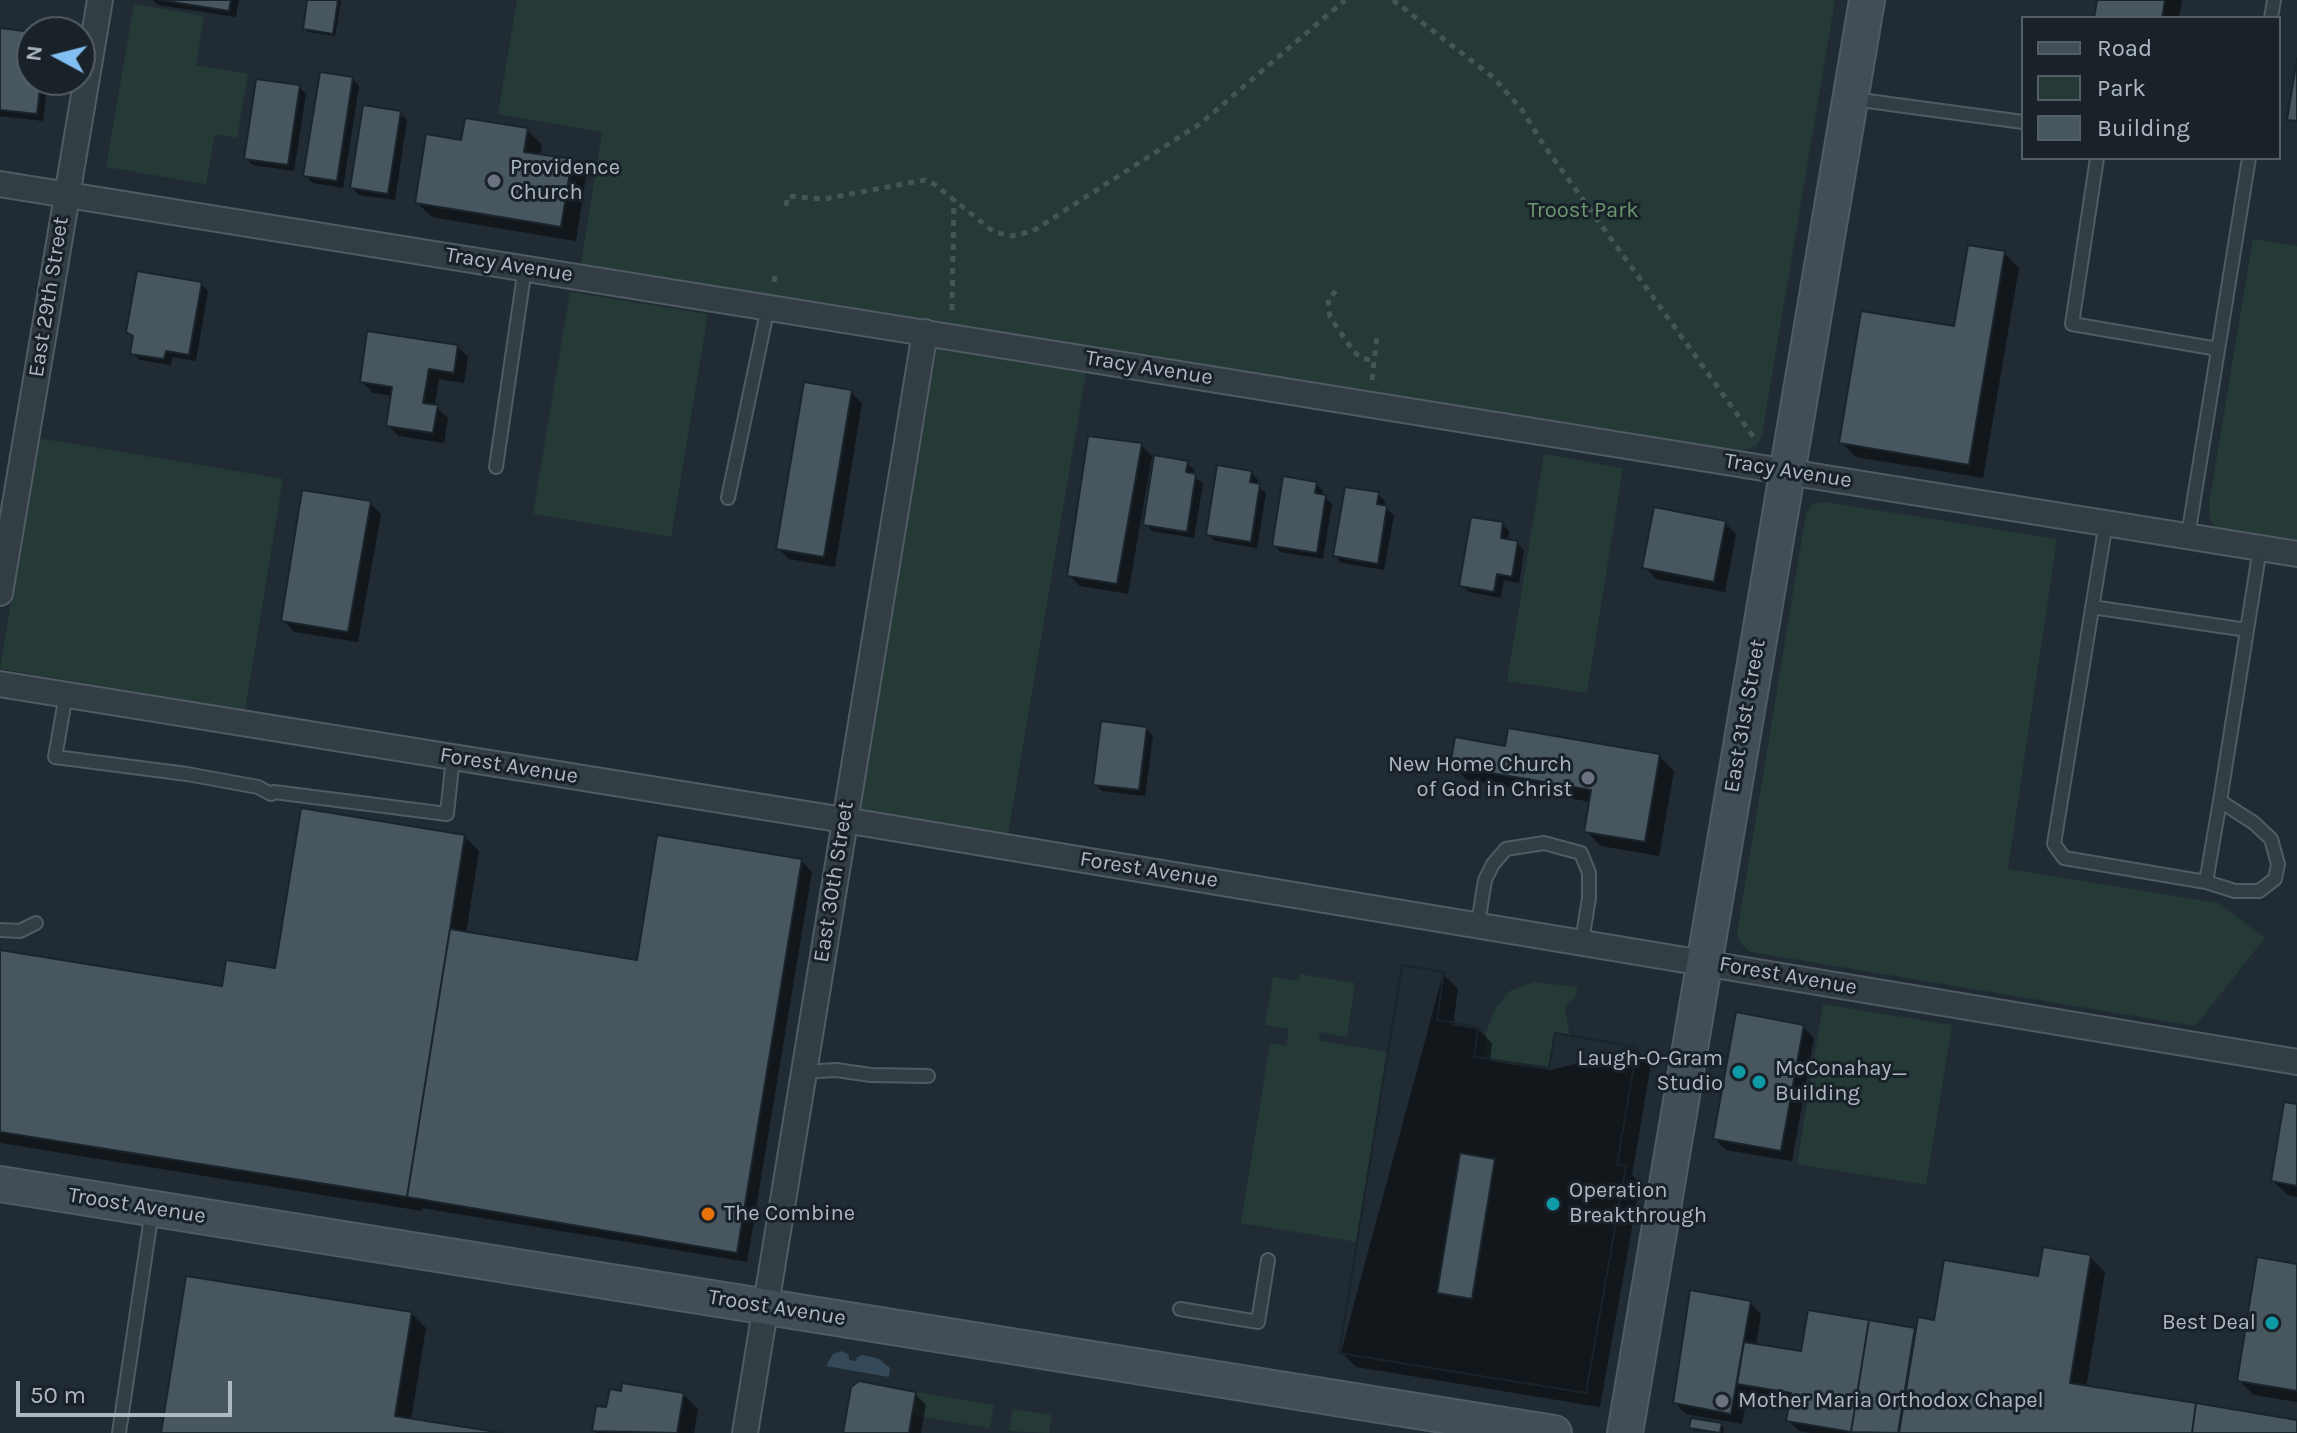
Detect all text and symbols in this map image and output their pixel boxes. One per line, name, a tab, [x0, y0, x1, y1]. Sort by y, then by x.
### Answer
north arrow	[16, 16, 96, 96]
legend	[2021, 16, 2281, 160]
text: Road	[2097, 34, 2152, 62]
text: N	[20, 44, 48, 63]
text: Park	[2097, 74, 2146, 102]
text: Building	[2097, 114, 2190, 142]
place label: Providence Church	[510, 155, 620, 206]
marker: Providence Church	[485, 172, 503, 190]
park label: Troost Park	[1527, 198, 1639, 224]
street label: East 29th Street	[23, 215, 75, 379]
street label: Tracy Avenue	[443, 242, 575, 288]
street label: Tracy Avenue	[1083, 345, 1215, 391]
street label: Tracy Avenue	[1722, 448, 1854, 494]
street label: East 31st Street	[1719, 637, 1771, 795]
street label: Forest Avenue	[438, 742, 580, 790]
place label: New Home Church of God in Christ	[1388, 752, 1572, 804]
marker: New Home Church of God in Christ	[1579, 769, 1597, 787]
street label: East 30th Street	[808, 800, 860, 964]
street label: Forest Avenue	[1078, 846, 1220, 894]
street label: Forest Avenue	[1717, 951, 1859, 1001]
place label: Laugh-O-Gram Studio	[1577, 1046, 1723, 1098]
place label: McConahay_ Building	[1775, 1056, 1907, 1108]
marker: Laugh-O-Gram Studio	[1730, 1063, 1748, 1081]
marker: McConahay_ Building	[1750, 1073, 1768, 1091]
place label: Operation Breakthrough	[1569, 1178, 1707, 1230]
street label: Troost Avenue	[66, 1182, 208, 1230]
marker: Operation Breakthrough	[1544, 1195, 1562, 1213]
place label: The Combine	[724, 1201, 855, 1227]
marker: The Combine	[699, 1205, 717, 1223]
street label: Troost Avenue	[706, 1284, 848, 1332]
place label: Best Deal	[2162, 1310, 2256, 1336]
marker: Best Deal	[2263, 1314, 2281, 1332]
scale bar	[20, 1365, 236, 1415]
text: 50 m	[30, 1381, 86, 1409]
place label: Mother Maria Orthodox Chapel	[1738, 1388, 2044, 1414]
marker: Mother Maria Orthodox Chapel	[1713, 1392, 1731, 1410]

